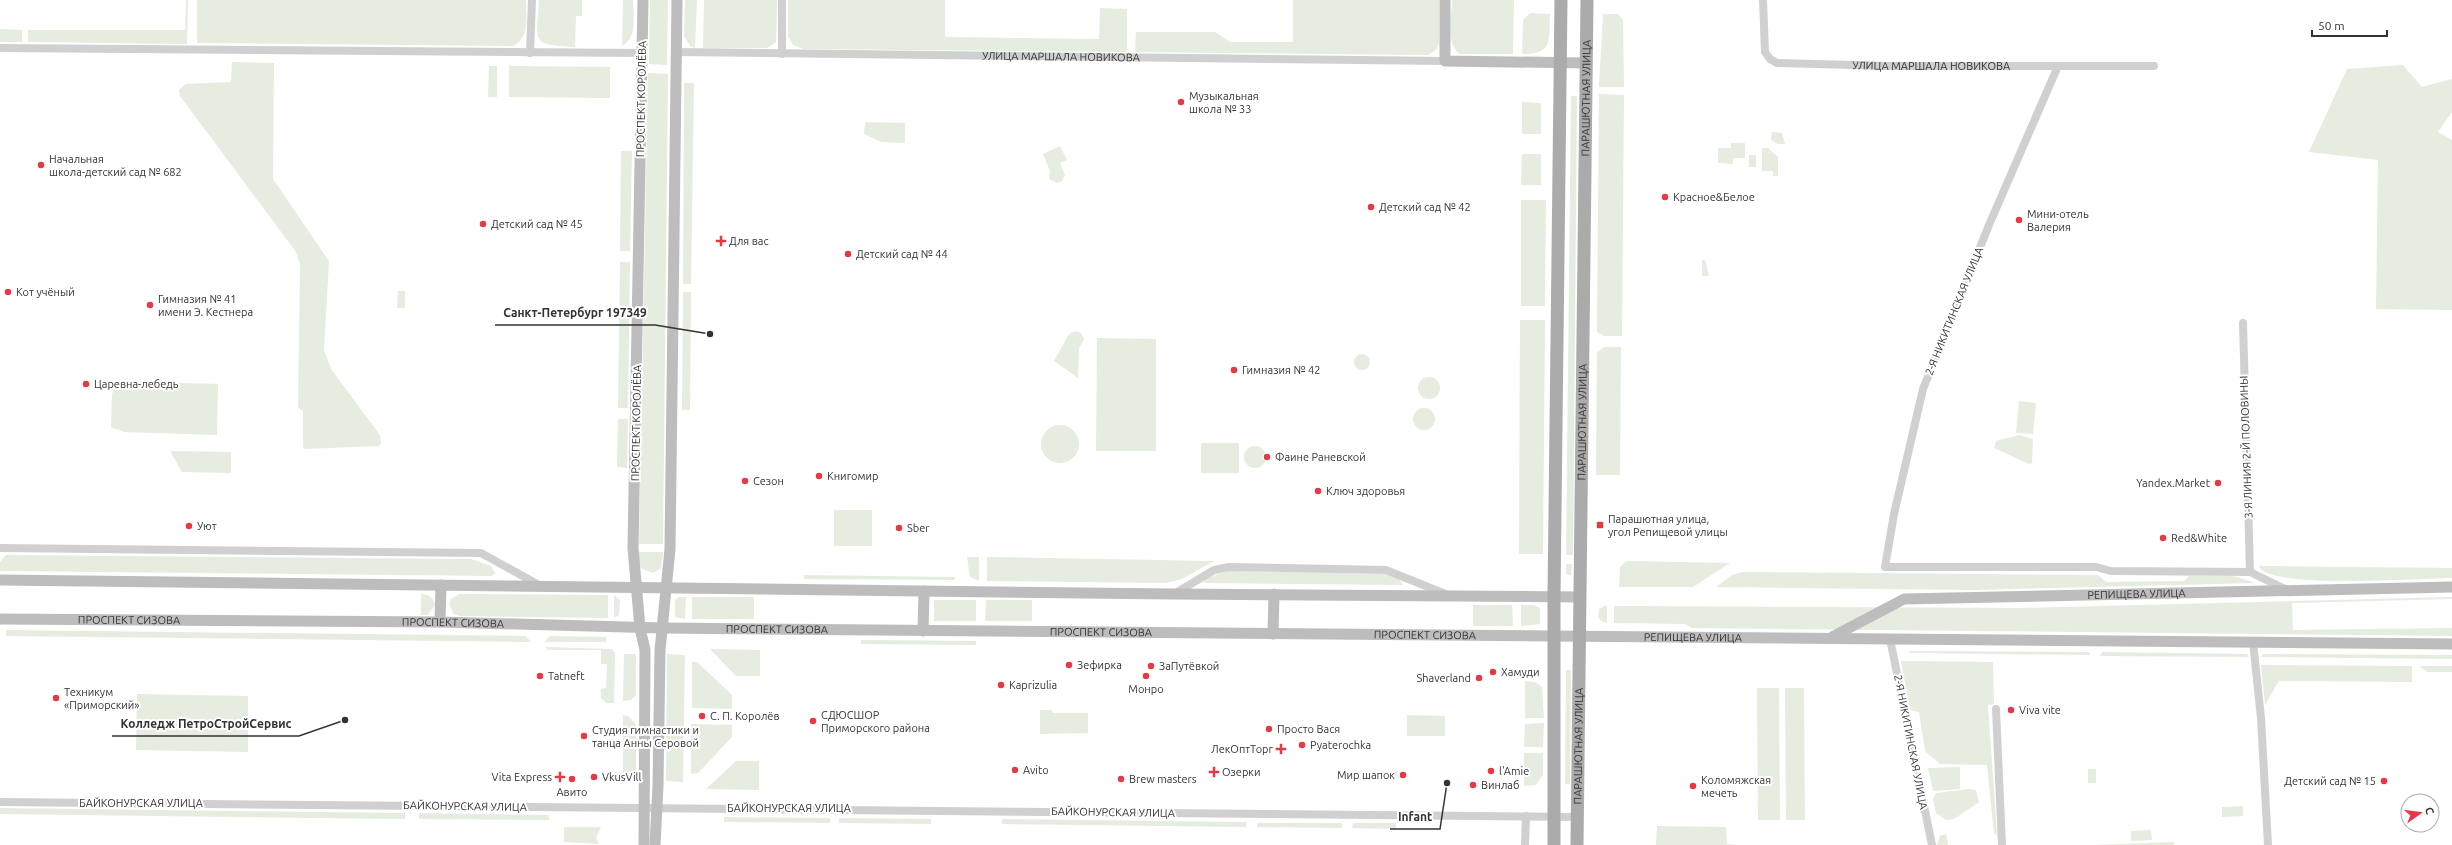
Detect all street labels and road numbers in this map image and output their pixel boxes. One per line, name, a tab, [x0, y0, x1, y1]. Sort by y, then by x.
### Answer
street label: ПАРАШЮТНАЯ УЛИЦА	[1579, 39, 1593, 156]
street label: ПРОСПЕКТ КОРОЛЁВА	[634, 40, 648, 157]
street label: УЛИЦА МАРШАЛА НОВИКОВА	[982, 50, 1141, 63]
street label: УЛИЦА МАРШАЛА НОВИКОВА	[1852, 59, 2011, 72]
street label: 2-Я НИКИТИНСКАЯ УЛИЦА	[1923, 244, 1986, 377]
street label: ПАРАШЮТНАЯ УЛИЦА	[1575, 363, 1589, 480]
street label: ПРОСПЕКТ КОРОЛЁВА	[629, 364, 643, 481]
street label: 3-Я ЛИНИЯ 2-Й ПОЛОВИНЫ	[2238, 375, 2254, 519]
street label: РЕПИЩЕВА УЛИЦА	[2087, 587, 2187, 601]
street label: ПРОСПЕКТ СИЗОВА	[78, 614, 181, 626]
street label: ПРОСПЕКТ СИЗОВА	[402, 616, 505, 630]
street label: ПРОСПЕКТ СИЗОВА	[726, 623, 829, 635]
street label: ПРОСПЕКТ СИЗОВА	[1050, 625, 1153, 638]
street label: ПРОСПЕКТ СИЗОВА	[1374, 628, 1477, 641]
street label: РЕПИЩЕВА УЛИЦА	[1644, 631, 1743, 644]
street label: 2-Я НИКИТИНСКАЯ УЛИЦА	[1892, 674, 1930, 811]
street label: ПАРАШЮТНАЯ УЛИЦА	[1571, 687, 1585, 804]
street label: БАЙКОНУРСКАЯ УЛИЦА	[79, 797, 204, 809]
street label: БАЙКОНУРСКАЯ УЛИЦА	[403, 799, 528, 813]
street label: БАЙКОНУРСКАЯ УЛИЦА	[727, 802, 852, 814]
street label: БАЙКОНУРСКАЯ УЛИЦА	[1051, 805, 1176, 819]

